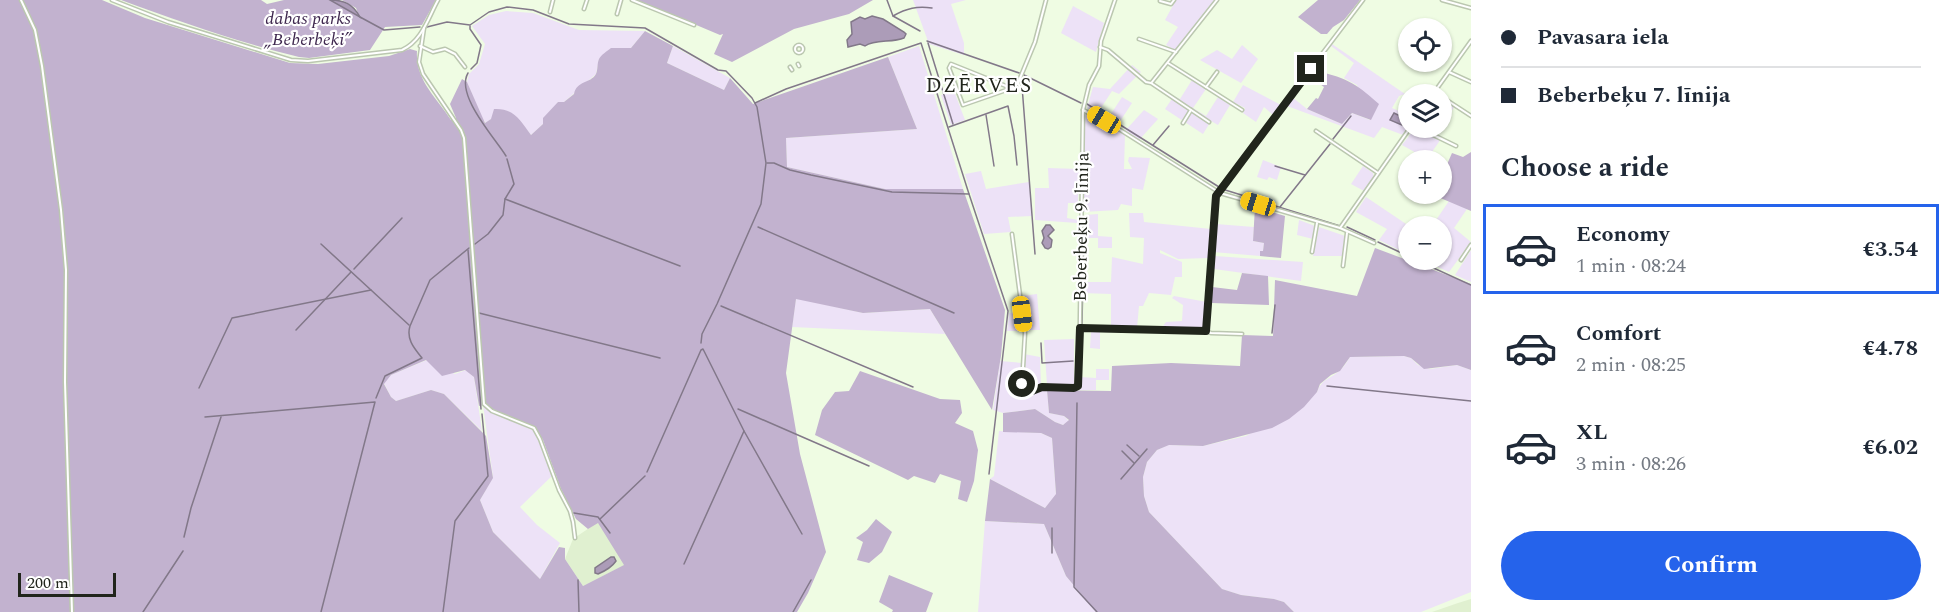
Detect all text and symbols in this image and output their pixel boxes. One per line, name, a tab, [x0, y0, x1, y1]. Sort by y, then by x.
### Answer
park label: dabas parks „Beberbeķi”	[263, 5, 353, 53]
map controls	[1398, 18, 1452, 270]
button: locate	[1398, 18, 1452, 72]
text: Pavasara iela	[1537, 21, 1669, 54]
route end	[1297, 55, 1324, 82]
district label: DZĒRVES	[925, 70, 1033, 102]
text: Beberbeķu 7. līnija	[1537, 79, 1730, 112]
button: layers	[1398, 84, 1452, 138]
car	[1084, 103, 1124, 137]
text: Choose a ride	[1501, 147, 1669, 189]
button: +	[1398, 150, 1452, 204]
street label: Beberbeķu 9. līnija	[1067, 152, 1096, 302]
car	[1238, 190, 1278, 218]
button: −	[1398, 216, 1452, 270]
text: Economy	[1576, 218, 1669, 251]
icon: car	[1504, 222, 1558, 276]
text: €3.54	[1863, 233, 1918, 266]
text: 1 min · 08:24	[1576, 251, 1686, 281]
car	[1011, 295, 1033, 333]
text: Comfort	[1576, 317, 1661, 350]
icon: car	[1504, 321, 1558, 375]
text: €4.78	[1863, 332, 1918, 365]
text: 2 min · 08:25	[1576, 350, 1686, 380]
route start	[1008, 370, 1035, 397]
text: XL	[1576, 416, 1607, 449]
icon: car	[1504, 420, 1558, 474]
text: €6.02	[1863, 431, 1918, 464]
text: 3 min · 08:26	[1576, 449, 1686, 479]
button: Confirm	[1501, 531, 1921, 600]
scale bar	[18, 570, 116, 598]
text: 200 m	[27, 571, 69, 595]

